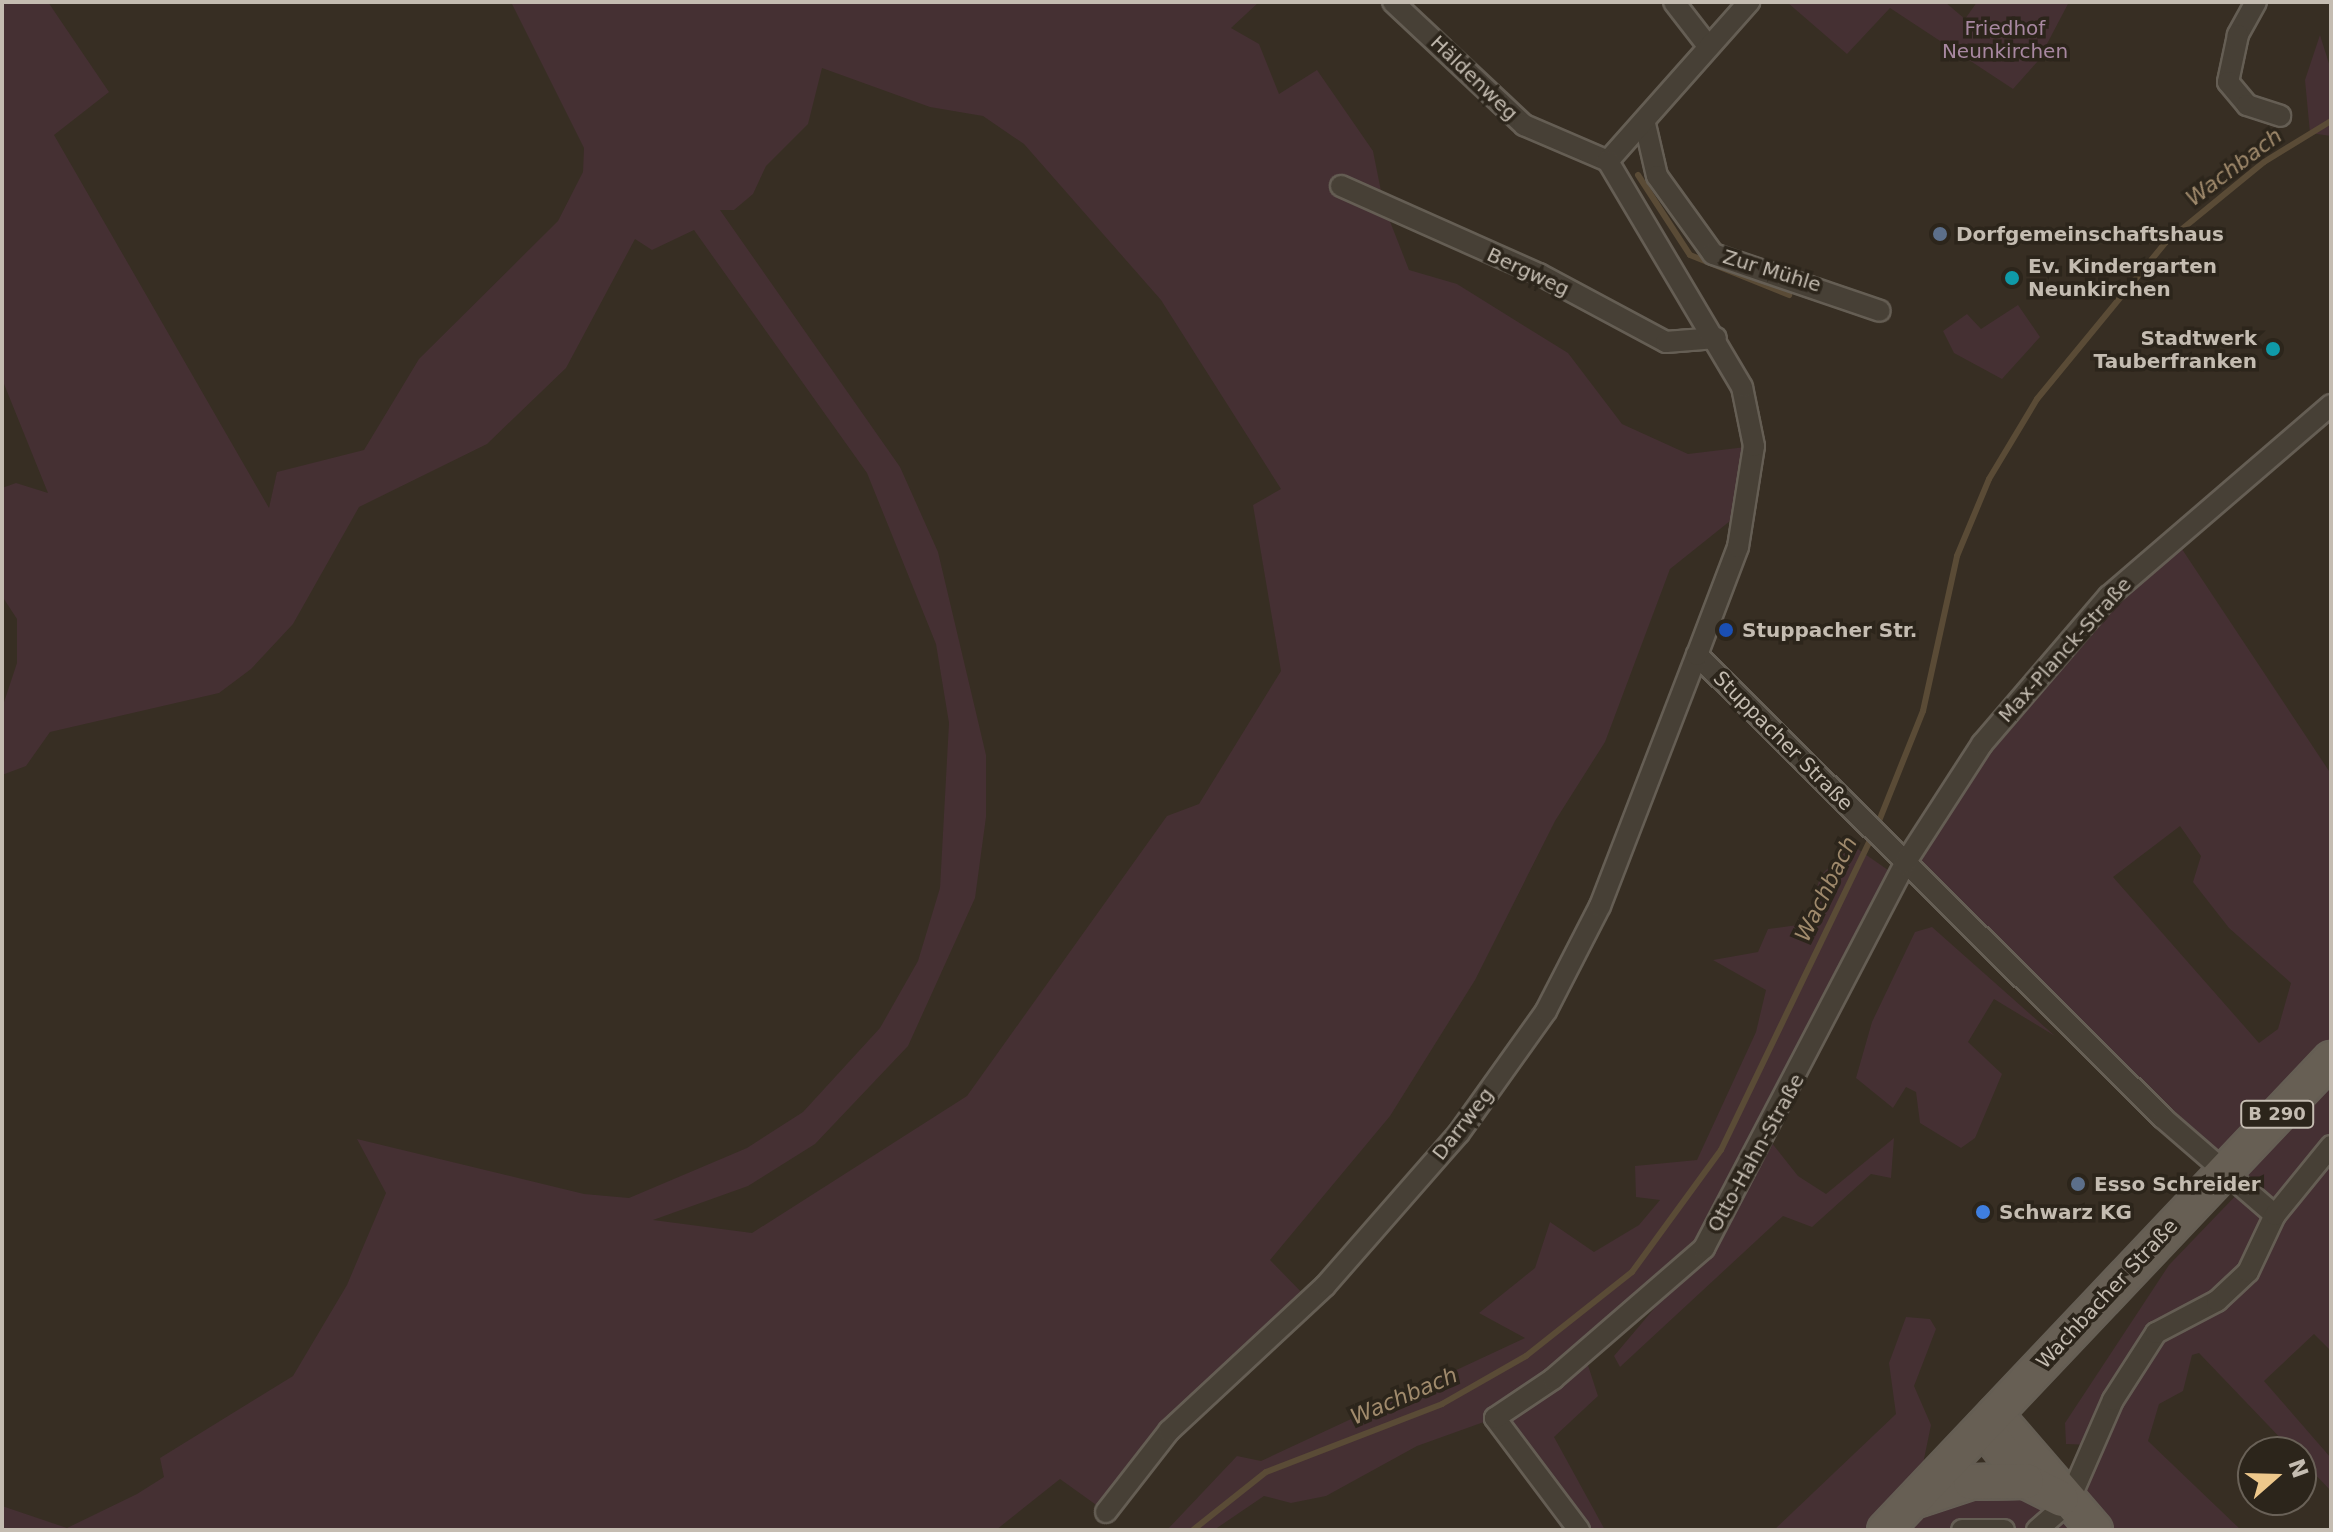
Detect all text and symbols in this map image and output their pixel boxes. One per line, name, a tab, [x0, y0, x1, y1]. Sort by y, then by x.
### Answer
park label: Friedhof Neunkirchen	[1942, 16, 2068, 63]
street label: Häldenweg	[1425, 31, 1523, 125]
water label: Wachbach	[2181, 122, 2287, 212]
place label: Dorfgemeinschaftshaus	[1956, 222, 2224, 246]
marker: Dorfgemeinschaftshaus	[1931, 225, 1949, 243]
street label: Bergweg	[1483, 243, 1573, 301]
street label: Zur Mühle	[1720, 245, 1824, 297]
place label: Ev. Kindergarten Neunkirchen	[2028, 254, 2217, 301]
marker: Ev. Kindergarten Neunkirchen	[2003, 269, 2021, 287]
place label: Stadtwerk Tauberfranken	[2094, 326, 2257, 373]
marker: Stadtwerk Tauberfranken	[2264, 340, 2282, 358]
street label: Max-Planck-Straße	[1994, 573, 2136, 727]
place label: Stuppacher Str.	[1742, 618, 1917, 642]
marker: Stuppacher Str.	[1717, 621, 1735, 639]
street label: Stuppacher Straße	[1708, 666, 1858, 816]
water label: Wachbach	[1789, 832, 1863, 946]
street label: Otto-Hahn-Straße	[1703, 1070, 1809, 1236]
street label: Darrweg	[1427, 1083, 1499, 1165]
road number: B 290	[2239, 1100, 2315, 1128]
place label: Esso Schreider	[2094, 1172, 2261, 1196]
marker: Esso Schreider	[2069, 1175, 2087, 1193]
place label: Schwarz KG	[1999, 1200, 2132, 1224]
marker: Schwarz KG	[1974, 1203, 1992, 1221]
street label: Wachbacher Straße	[2031, 1214, 2183, 1374]
water label: Wachbach	[1347, 1362, 1461, 1430]
north arrow	[2237, 1436, 2317, 1516]
text: N	[2283, 1455, 2313, 1481]

